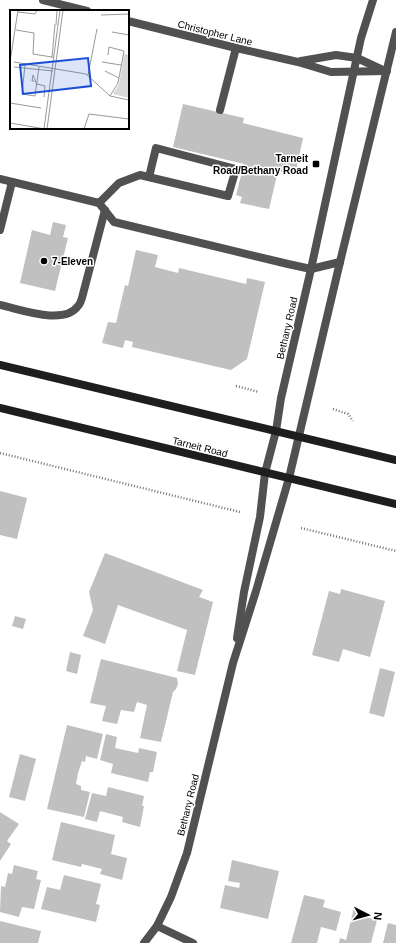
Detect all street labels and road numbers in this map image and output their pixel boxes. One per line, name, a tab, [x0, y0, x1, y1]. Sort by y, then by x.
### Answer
street label: Christopher Lane	[176, 18, 254, 48]
street label: Bethany Road	[275, 296, 299, 360]
street label: Tarneit Road	[171, 435, 229, 459]
street label: Bethany Road	[175, 773, 201, 837]

